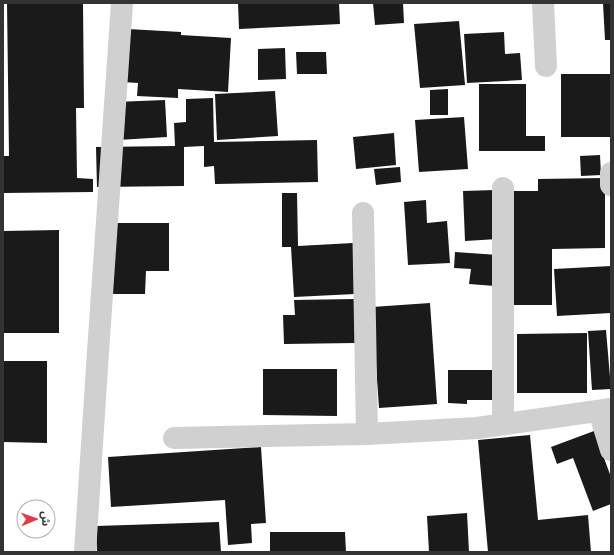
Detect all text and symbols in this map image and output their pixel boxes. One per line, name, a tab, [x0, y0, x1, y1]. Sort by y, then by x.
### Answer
north arrow	[16, 499, 56, 539]
text: ش	[39, 511, 53, 526]

